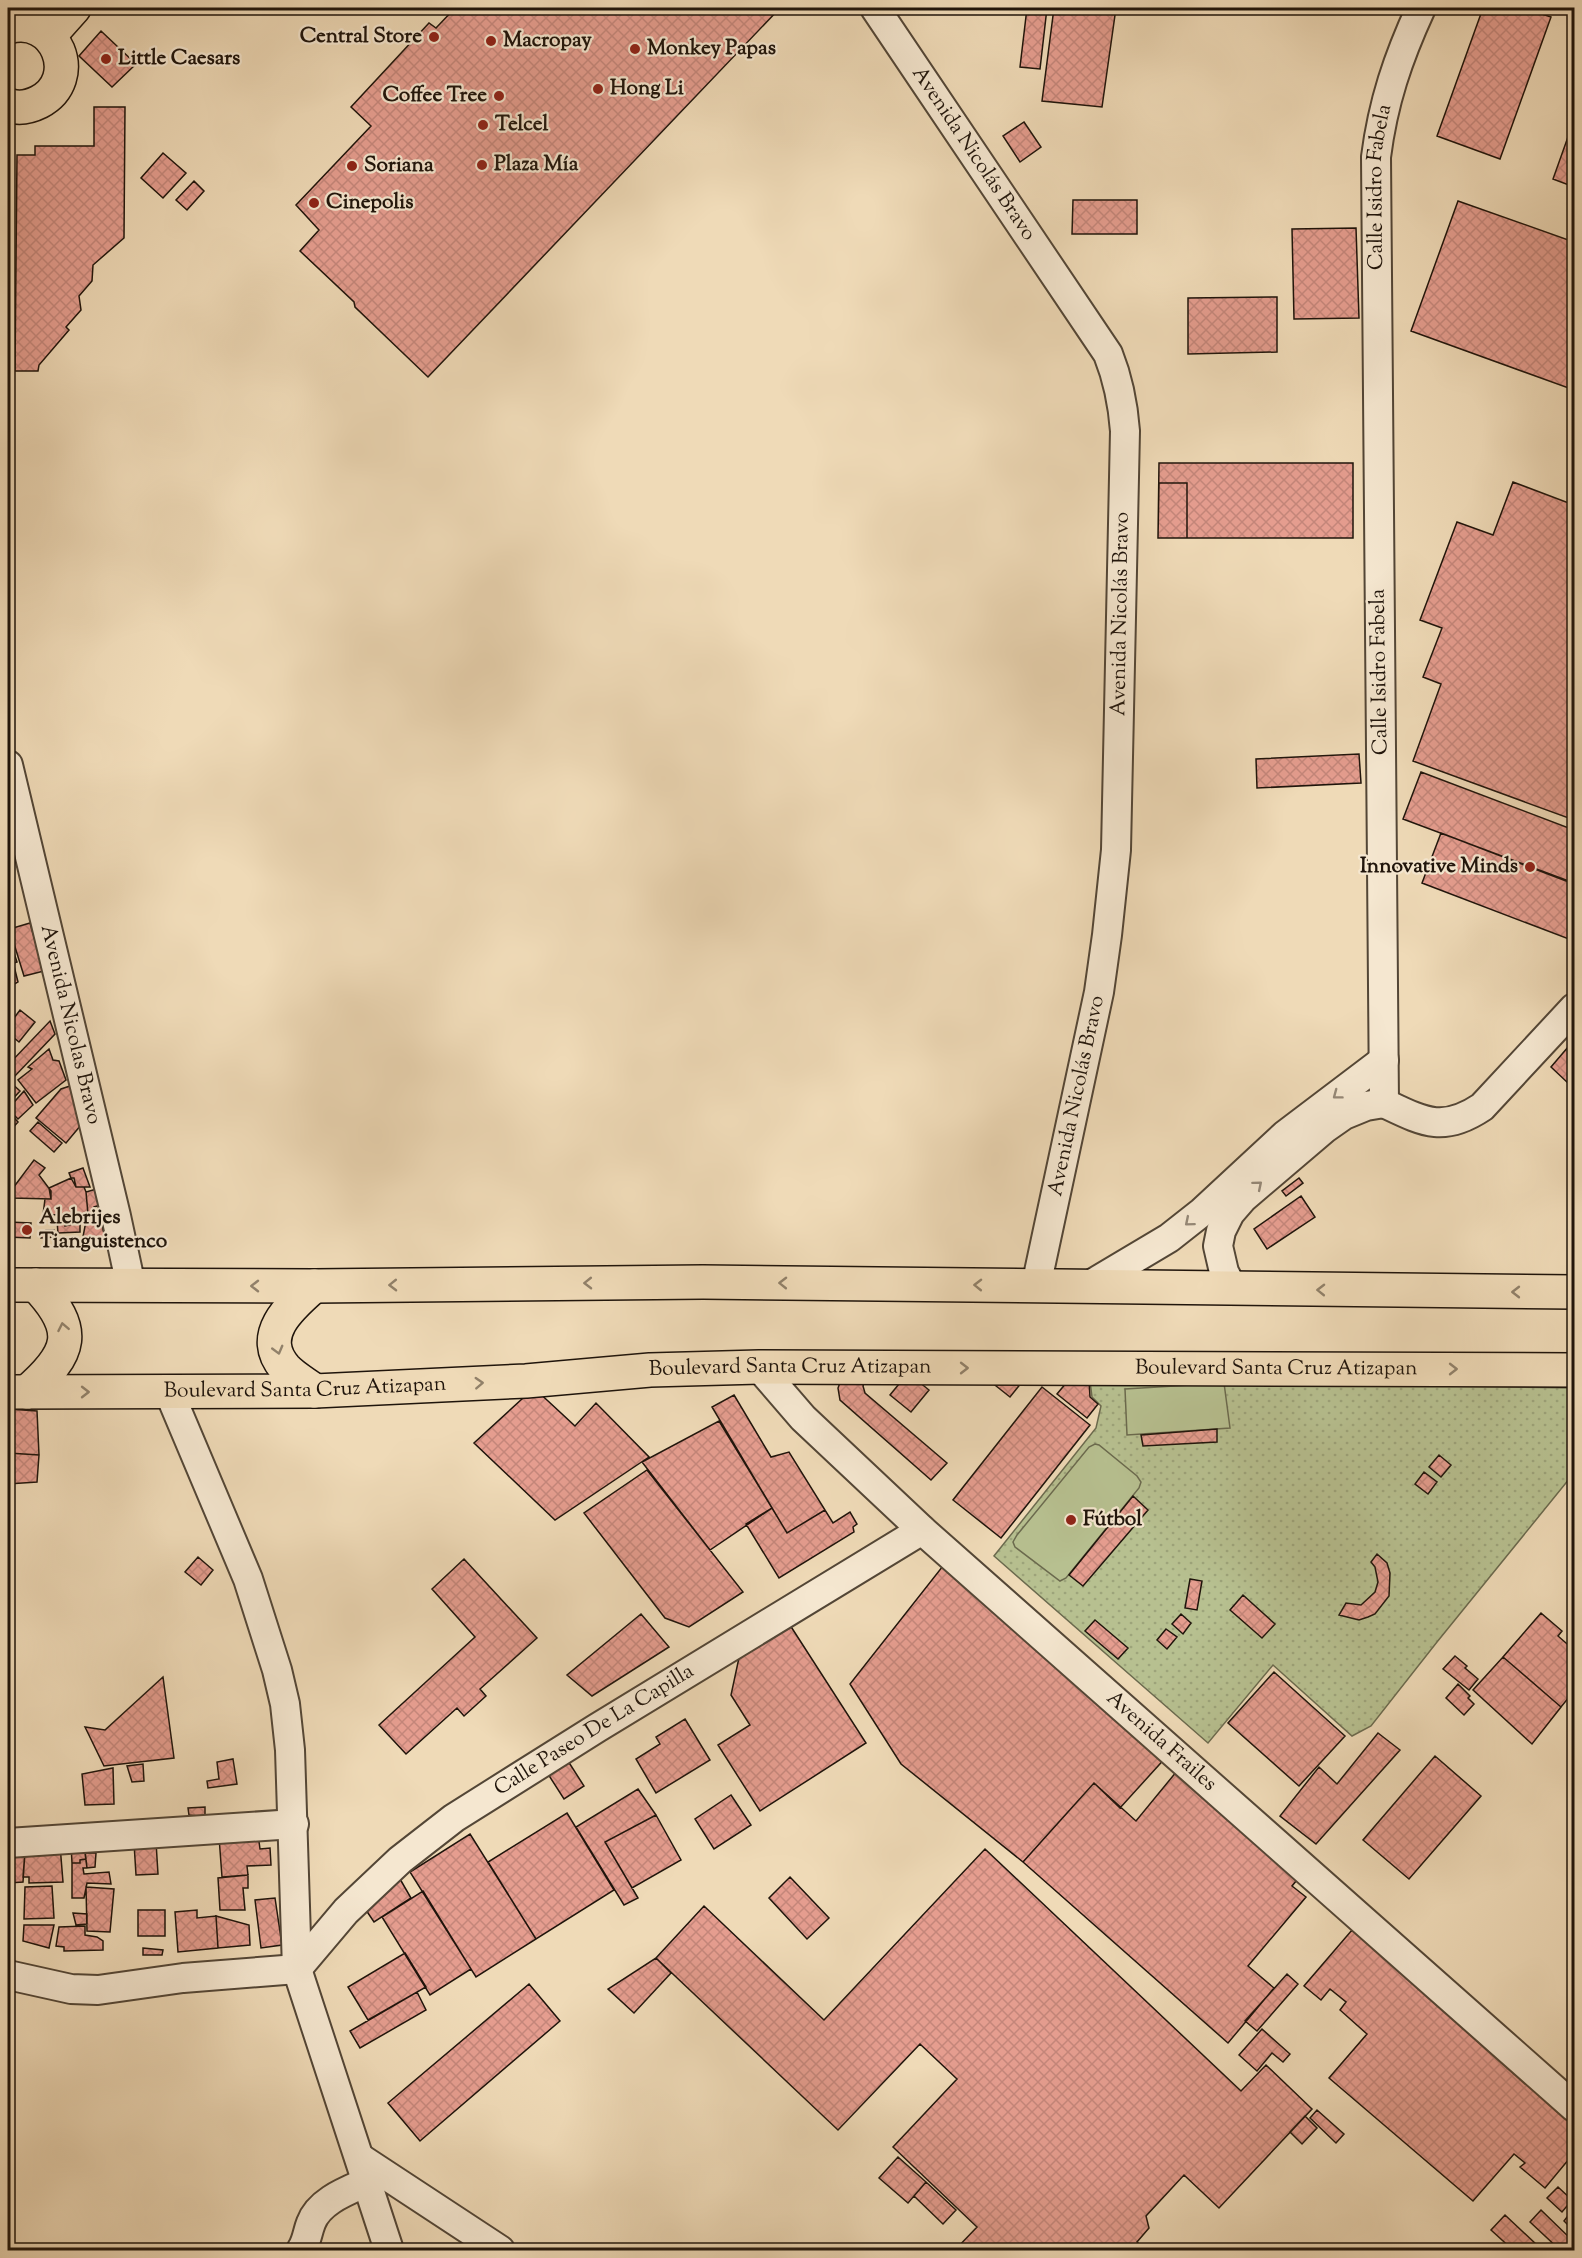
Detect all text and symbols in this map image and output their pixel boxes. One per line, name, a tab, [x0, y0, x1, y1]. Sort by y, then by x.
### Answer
place label: Central Store	[300, 22, 422, 52]
place label: Macropay	[503, 26, 592, 56]
marker: Central Store	[427, 30, 441, 44]
marker: Macropay	[484, 34, 498, 48]
place label: Monkey Papas	[647, 34, 776, 64]
marker: Monkey Papas	[628, 42, 642, 56]
place label: Little Caesars	[118, 44, 240, 74]
marker: Little Caesars	[99, 52, 113, 66]
street label: Avenida Nicolás Bravo	[904, 61, 1043, 247]
place label: Hong Li	[610, 74, 684, 104]
place label: Coffee Tree	[382, 81, 487, 111]
marker: Hong Li	[591, 82, 605, 96]
marker: Coffee Tree	[492, 89, 506, 103]
street label: Calle Isidro Fabela	[1361, 101, 1400, 270]
place label: Telcel	[495, 110, 548, 140]
marker: Telcel	[476, 118, 490, 132]
place label: Plaza Mía	[494, 150, 579, 180]
place label: Soriana	[364, 151, 434, 181]
marker: Plaza Mía	[475, 158, 489, 172]
marker: Soriana	[345, 159, 359, 173]
place label: Cinepolis	[326, 188, 414, 218]
marker: Cinepolis	[307, 196, 321, 210]
street label: Avenida Nicolás Bravo	[1104, 512, 1138, 716]
street label: Calle Isidro Fabela	[1364, 588, 1396, 755]
place label: Innovative Minds	[1360, 852, 1518, 882]
marker: Innovative Minds	[1523, 860, 1537, 874]
street label: Avenida Nicolas Bravo	[32, 922, 109, 1128]
street label: Avenida Nicolás Bravo	[1041, 993, 1113, 1199]
one-way arrow	[1333, 1088, 1344, 1099]
one-way arrow	[1251, 1181, 1262, 1192]
place label: Alebrijes Tianguistenco	[39, 1203, 168, 1257]
one-way arrow	[1185, 1215, 1196, 1226]
marker: Alebrijes Tianguistenco	[20, 1223, 34, 1237]
one-way arrow	[583, 1277, 592, 1289]
one-way arrow	[778, 1277, 787, 1289]
one-way arrow	[388, 1279, 397, 1291]
one-way arrow	[973, 1279, 982, 1291]
one-way arrow	[251, 1280, 260, 1292]
one-way arrow	[1317, 1284, 1326, 1296]
one-way arrow	[1512, 1286, 1521, 1298]
one-way arrow	[57, 1322, 70, 1332]
one-way arrow	[271, 1344, 283, 1355]
street label: Boulevard Santa Cruz Atizapan	[649, 1352, 932, 1385]
street label: Boulevard Santa Cruz Atizapan	[1135, 1353, 1418, 1384]
one-way arrow	[960, 1362, 969, 1374]
one-way arrow	[1449, 1363, 1458, 1376]
street label: Boulevard Santa Cruz Atizapan	[164, 1370, 447, 1406]
one-way arrow	[474, 1377, 483, 1390]
one-way arrow	[81, 1386, 90, 1398]
place label: Fútbol	[1083, 1505, 1142, 1535]
marker: Fútbol	[1064, 1513, 1078, 1527]
street label: Calle Paseo De La Capilla	[489, 1657, 700, 1804]
street label: Avenida Frailes	[1099, 1684, 1223, 1799]

